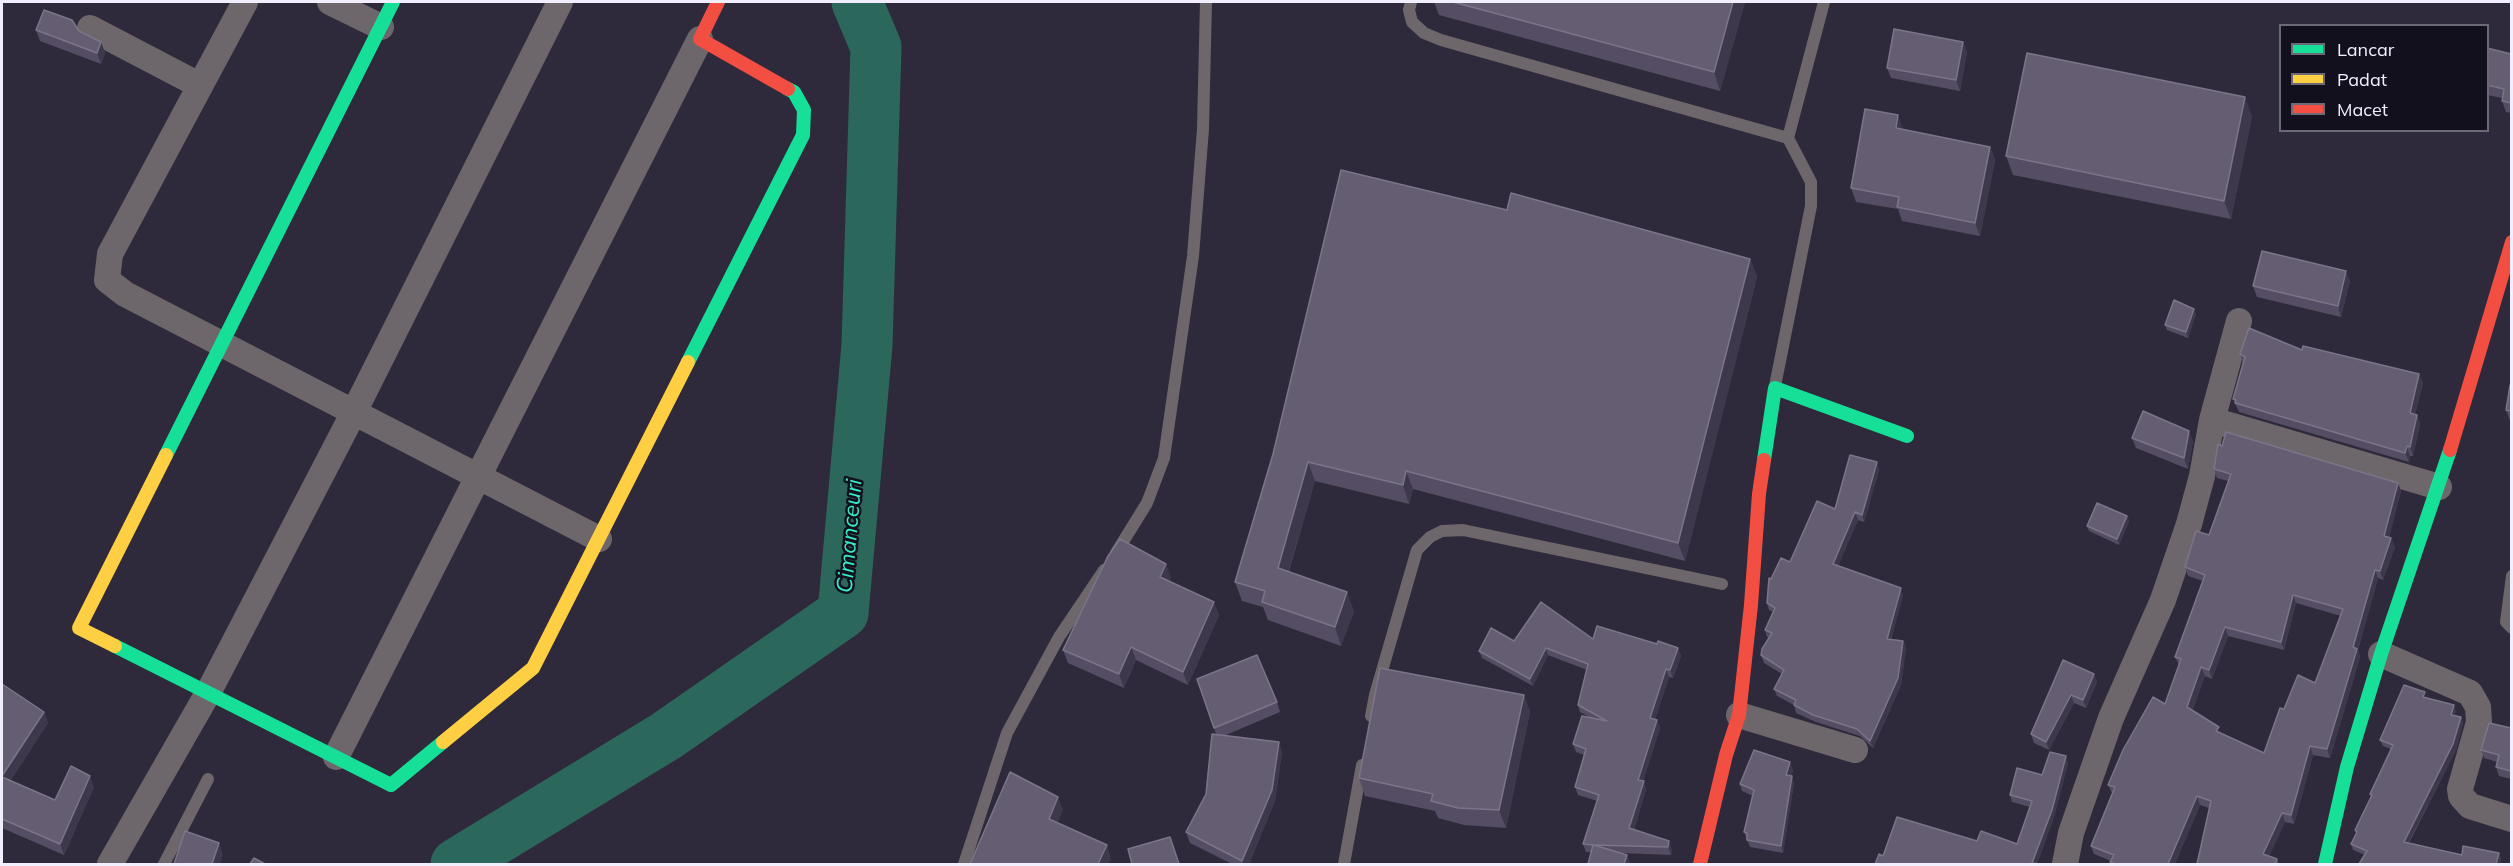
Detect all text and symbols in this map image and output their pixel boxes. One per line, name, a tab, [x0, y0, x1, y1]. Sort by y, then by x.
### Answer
legend	[2279, 24, 2489, 132]
text: Lancar	[2337, 38, 2394, 61]
text: Padat	[2337, 68, 2387, 91]
text: Macet	[2337, 98, 2388, 121]
water label: Cimanceuri	[832, 478, 868, 594]

